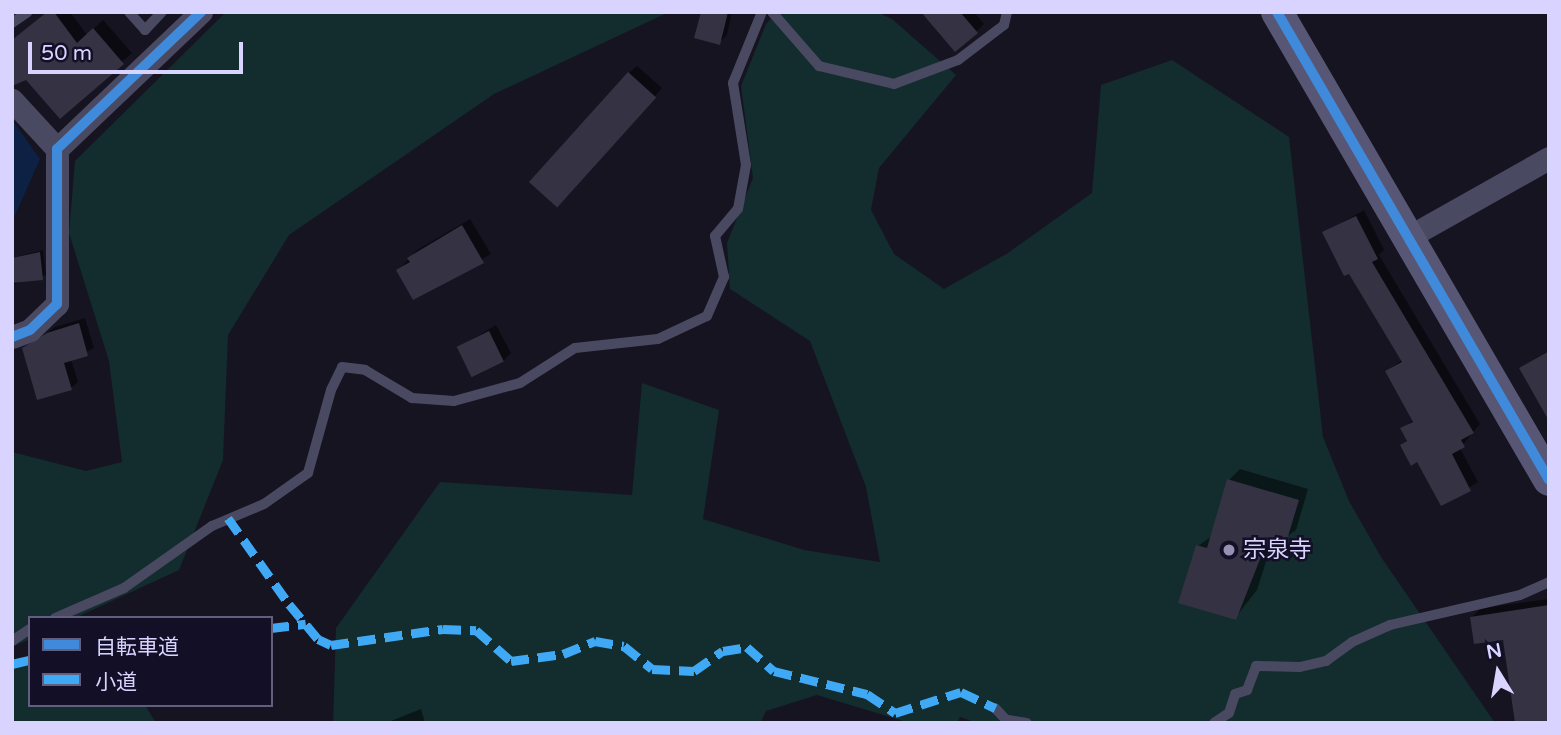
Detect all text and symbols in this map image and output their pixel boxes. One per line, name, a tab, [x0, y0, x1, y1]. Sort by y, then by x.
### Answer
scale bar	[32, 28, 247, 72]
text: 50 m	[41, 41, 92, 66]
place label: 宗泉寺	[1243, 536, 1312, 564]
marker: 宗泉寺	[1221, 542, 1237, 558]
legend	[28, 616, 273, 707]
text: 自転車道	[95, 635, 179, 660]
north arrow	[1463, 637, 1533, 707]
text: N	[1484, 639, 1504, 664]
text: 小道	[95, 670, 137, 695]

